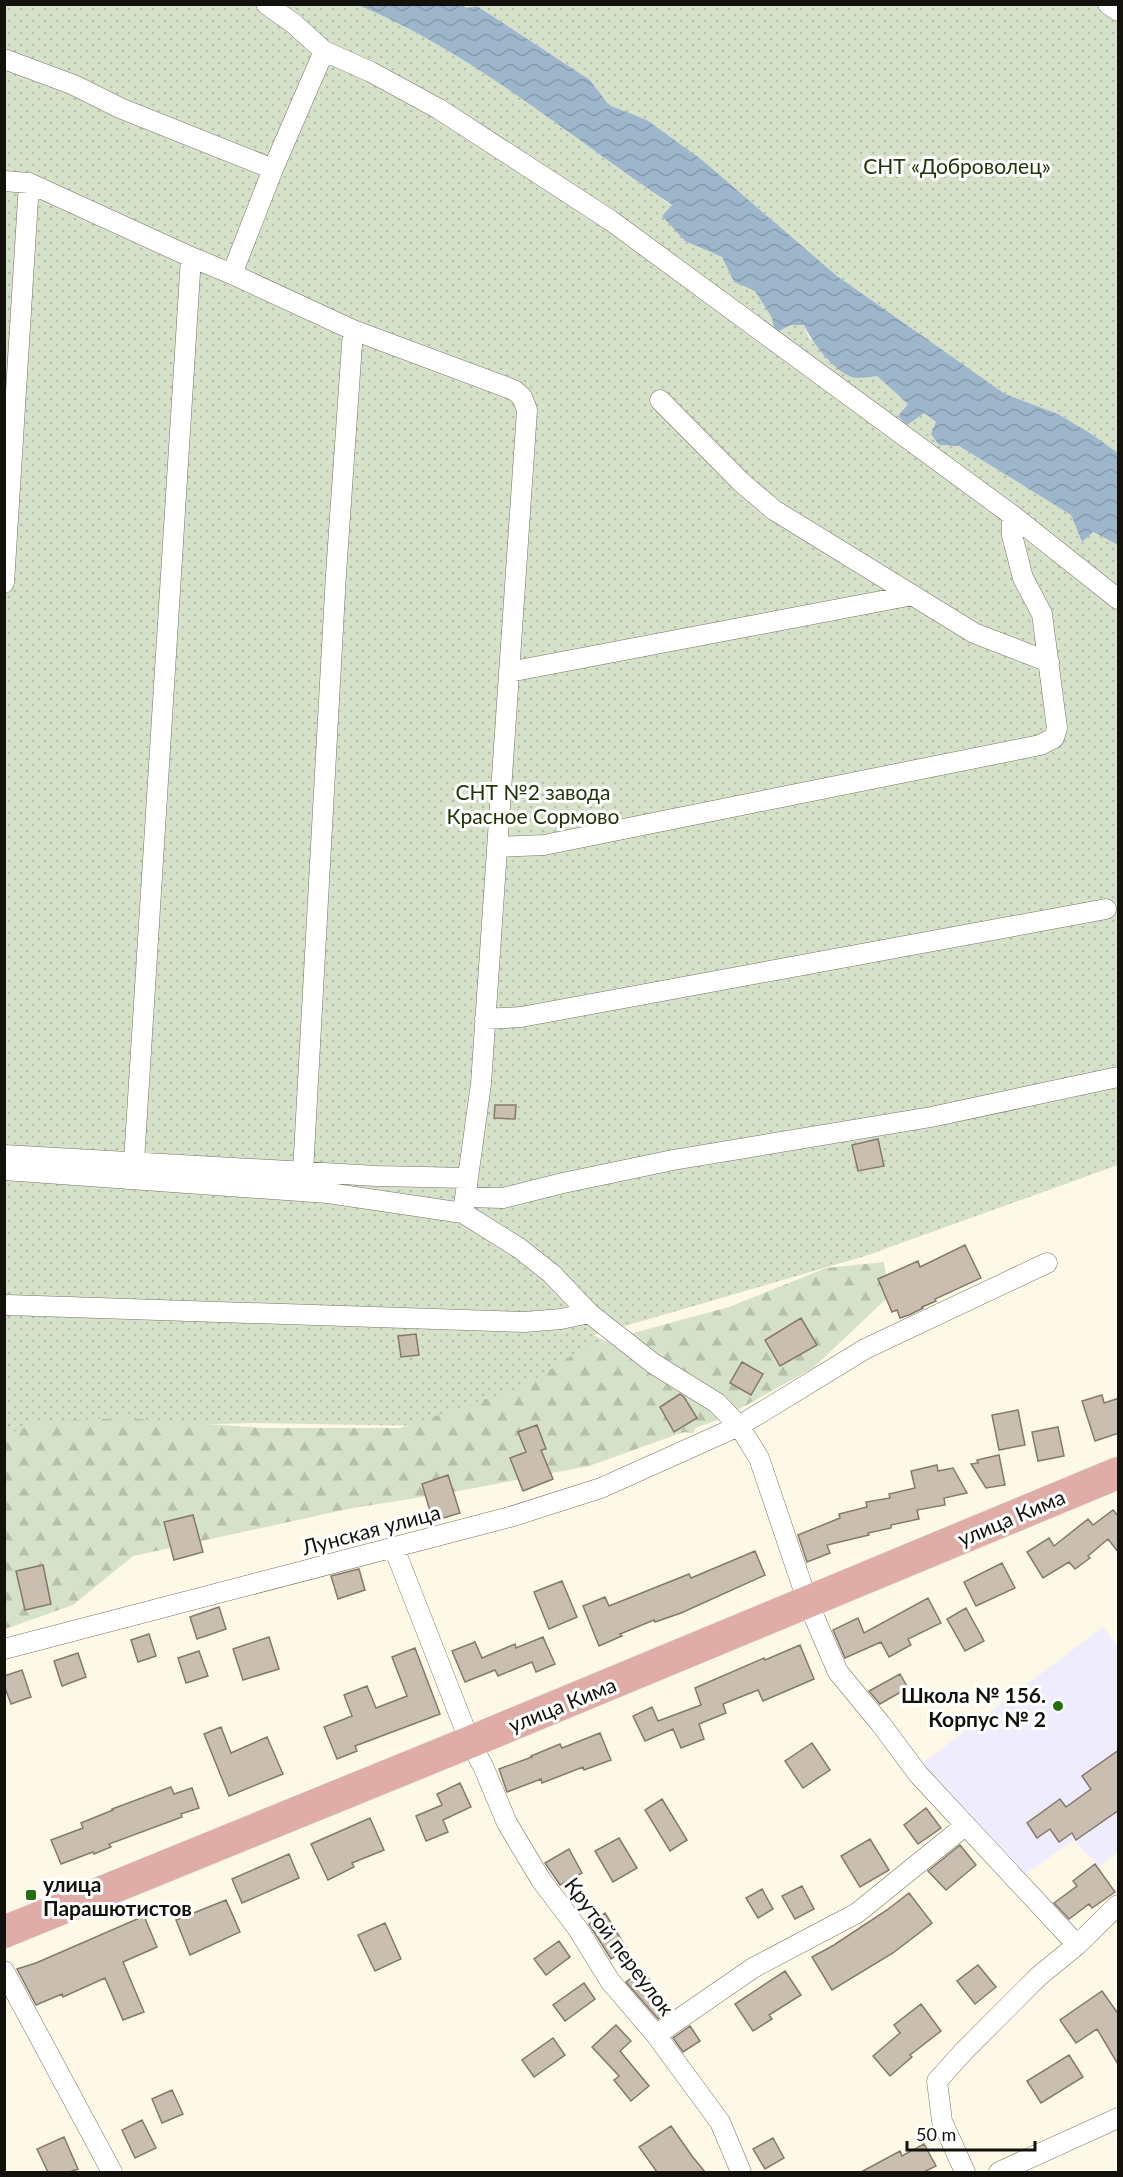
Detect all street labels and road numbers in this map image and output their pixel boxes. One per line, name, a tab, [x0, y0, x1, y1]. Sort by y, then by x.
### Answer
street label: улица Кима	[954, 1483, 1068, 1551]
street label: Лунская улица	[298, 1499, 443, 1560]
street label: улица Кима	[504, 1671, 620, 1737]
street label: Крутой переулок	[560, 1872, 680, 2020]

